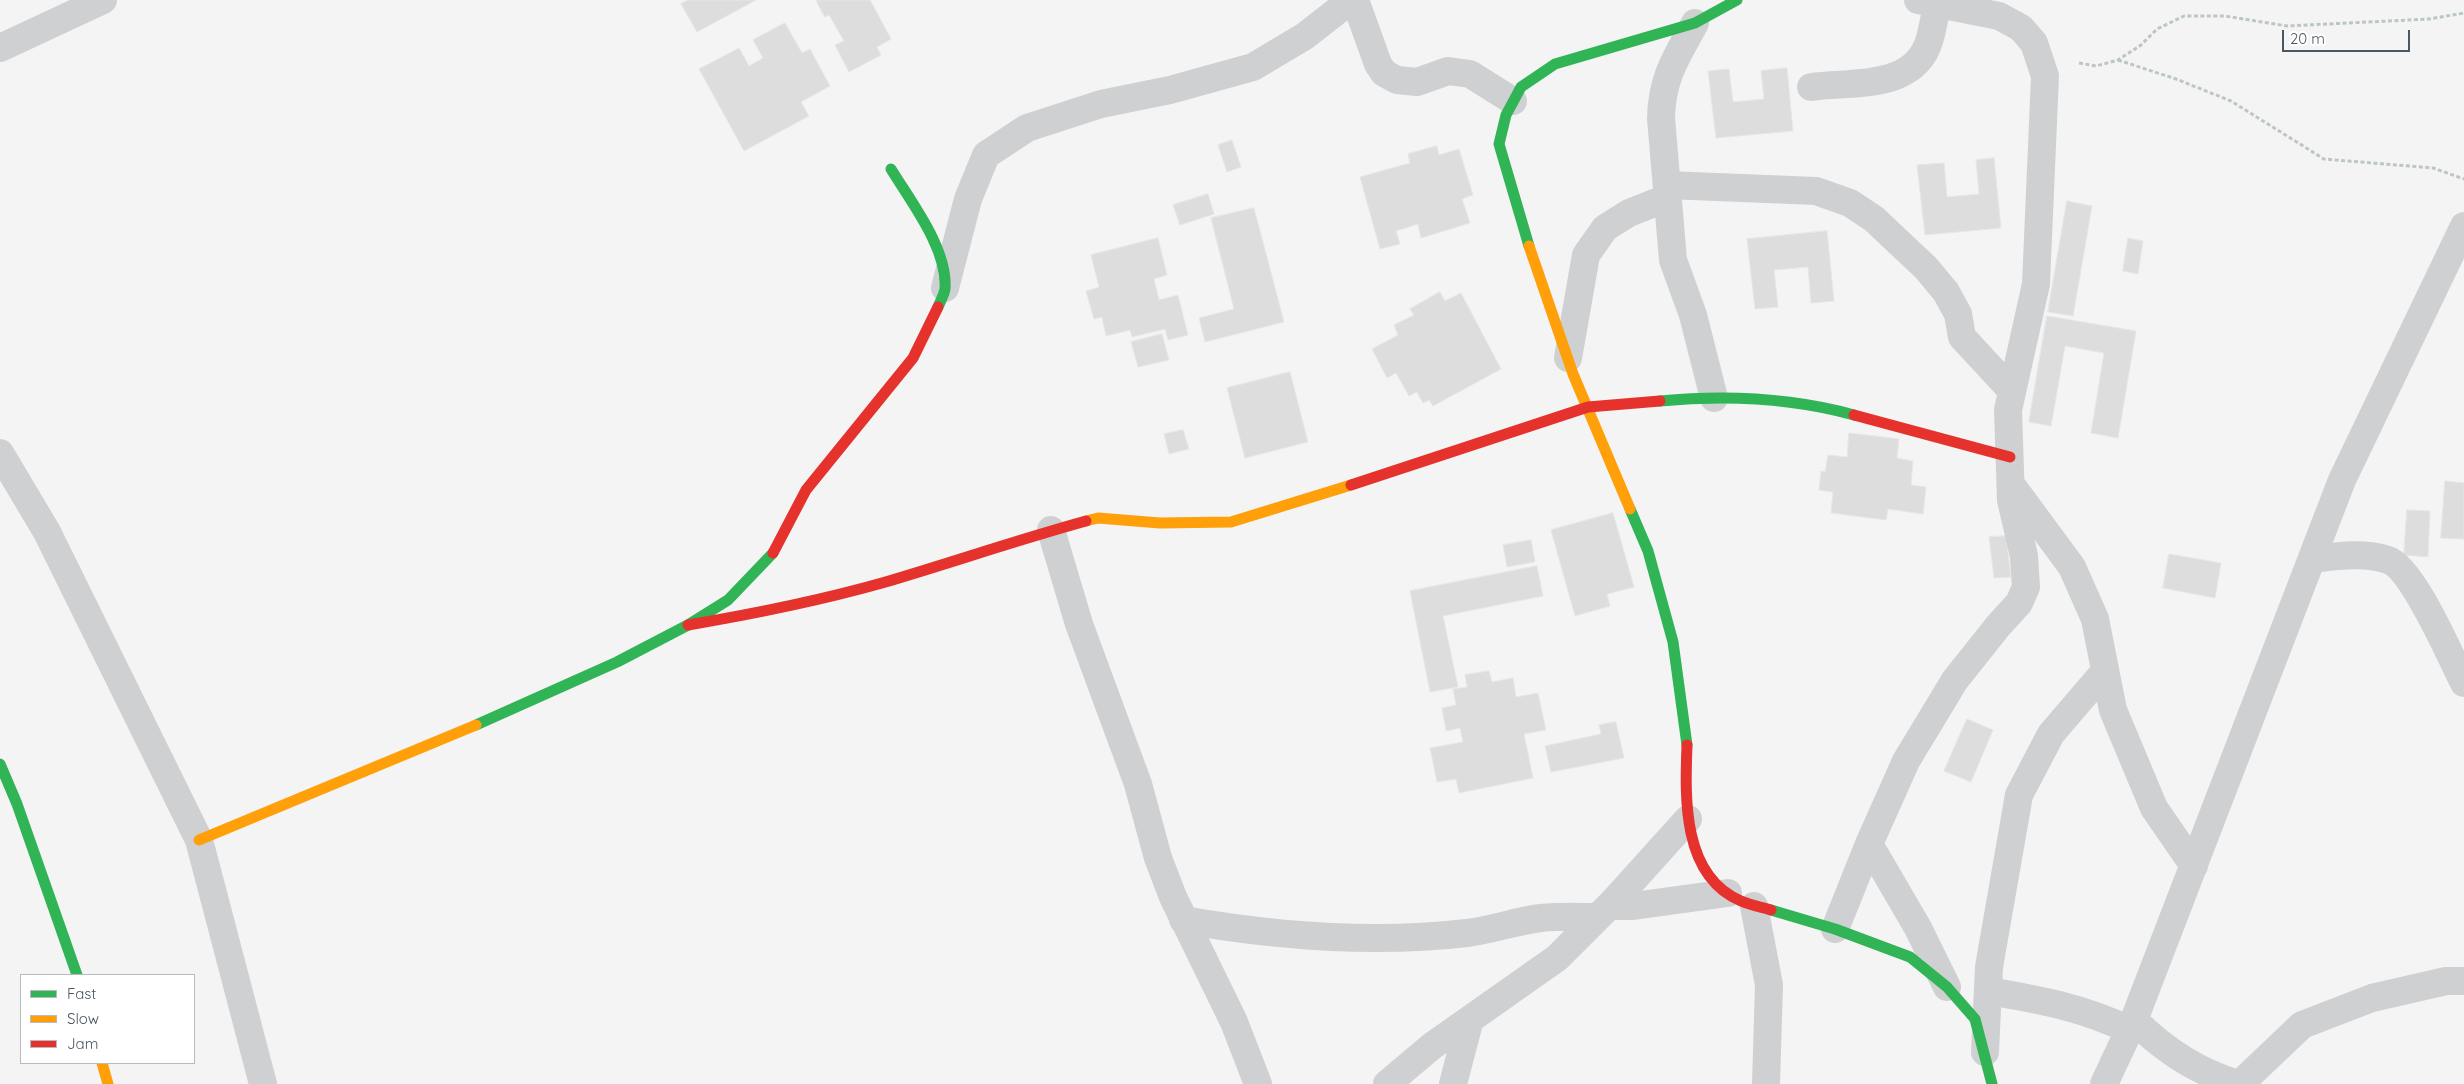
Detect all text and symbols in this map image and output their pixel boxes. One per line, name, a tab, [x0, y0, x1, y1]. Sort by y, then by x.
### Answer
scale bar	[2284, 20, 2412, 52]
text: 20 m	[2290, 29, 2325, 48]
legend	[20, 974, 195, 1064]
text: Fast	[67, 984, 96, 1003]
text: Slow	[67, 1009, 99, 1028]
text: Jam	[67, 1034, 98, 1053]

